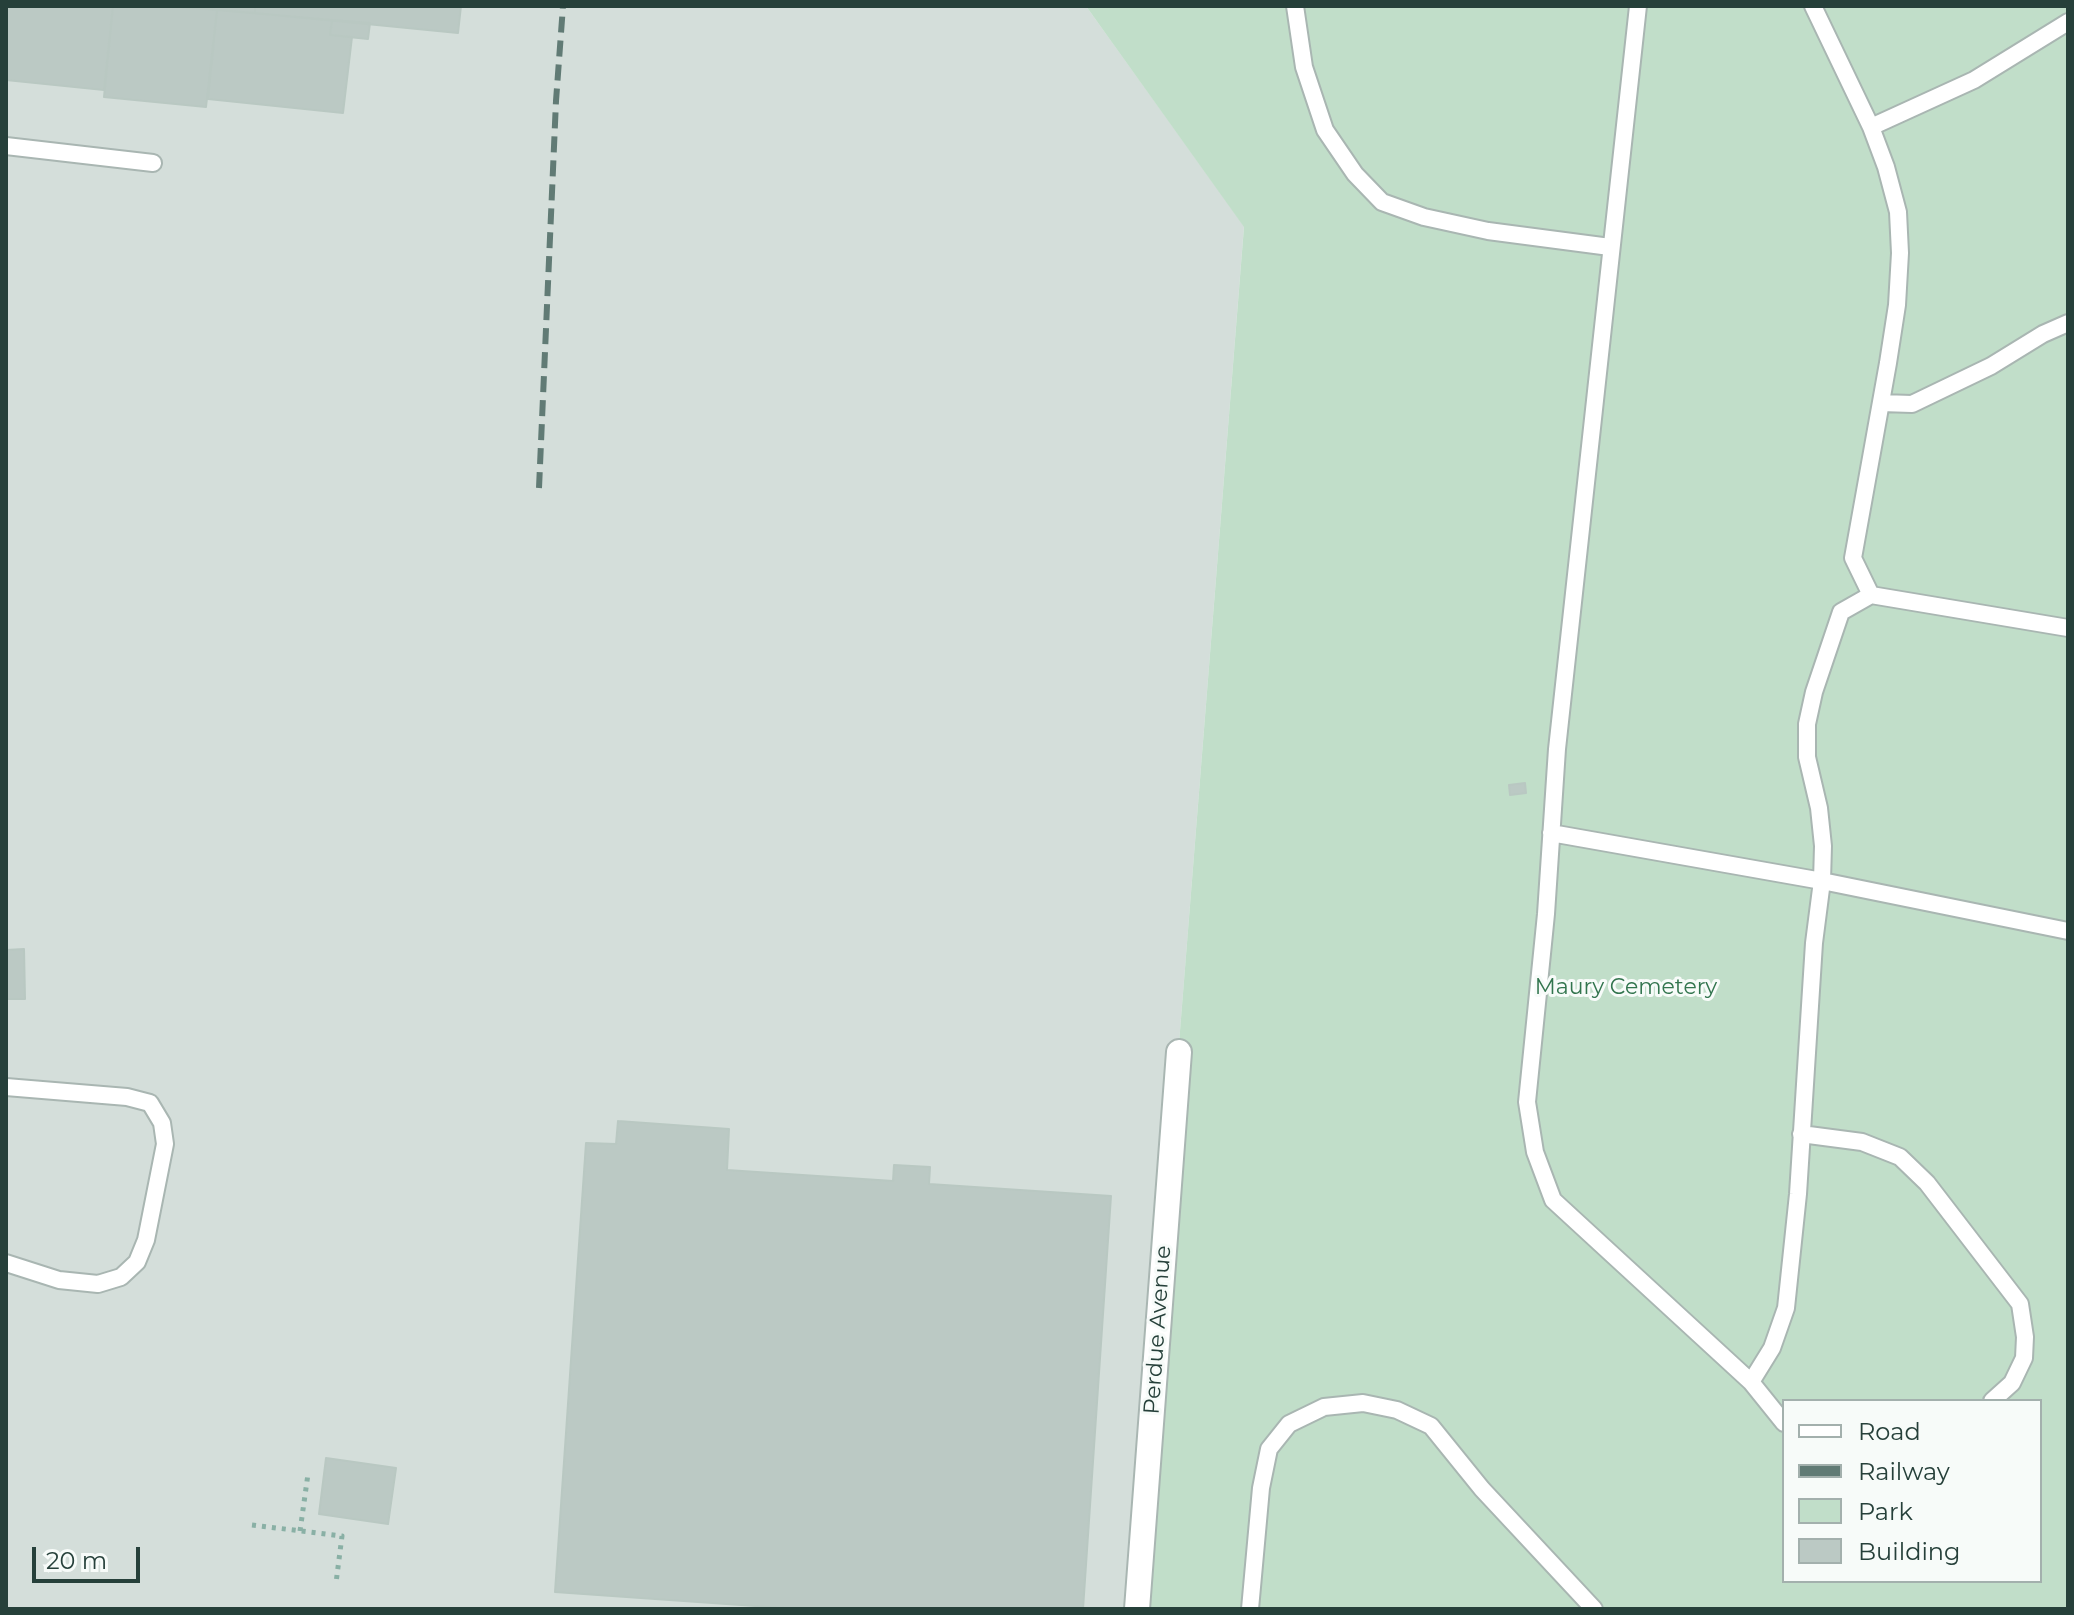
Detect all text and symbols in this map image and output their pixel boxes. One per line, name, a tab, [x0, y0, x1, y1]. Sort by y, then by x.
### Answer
park label: Maury Cemetery	[1535, 975, 1717, 1001]
street label: Perdue Avenue	[1139, 1245, 1177, 1415]
legend	[1782, 1399, 2042, 1583]
text: Road	[1858, 1417, 1921, 1446]
text: Railway	[1858, 1457, 1950, 1486]
text: Park	[1858, 1497, 1913, 1526]
scale bar	[36, 1531, 144, 1581]
text: Building	[1858, 1537, 1961, 1566]
text: 20 m	[46, 1546, 107, 1575]

